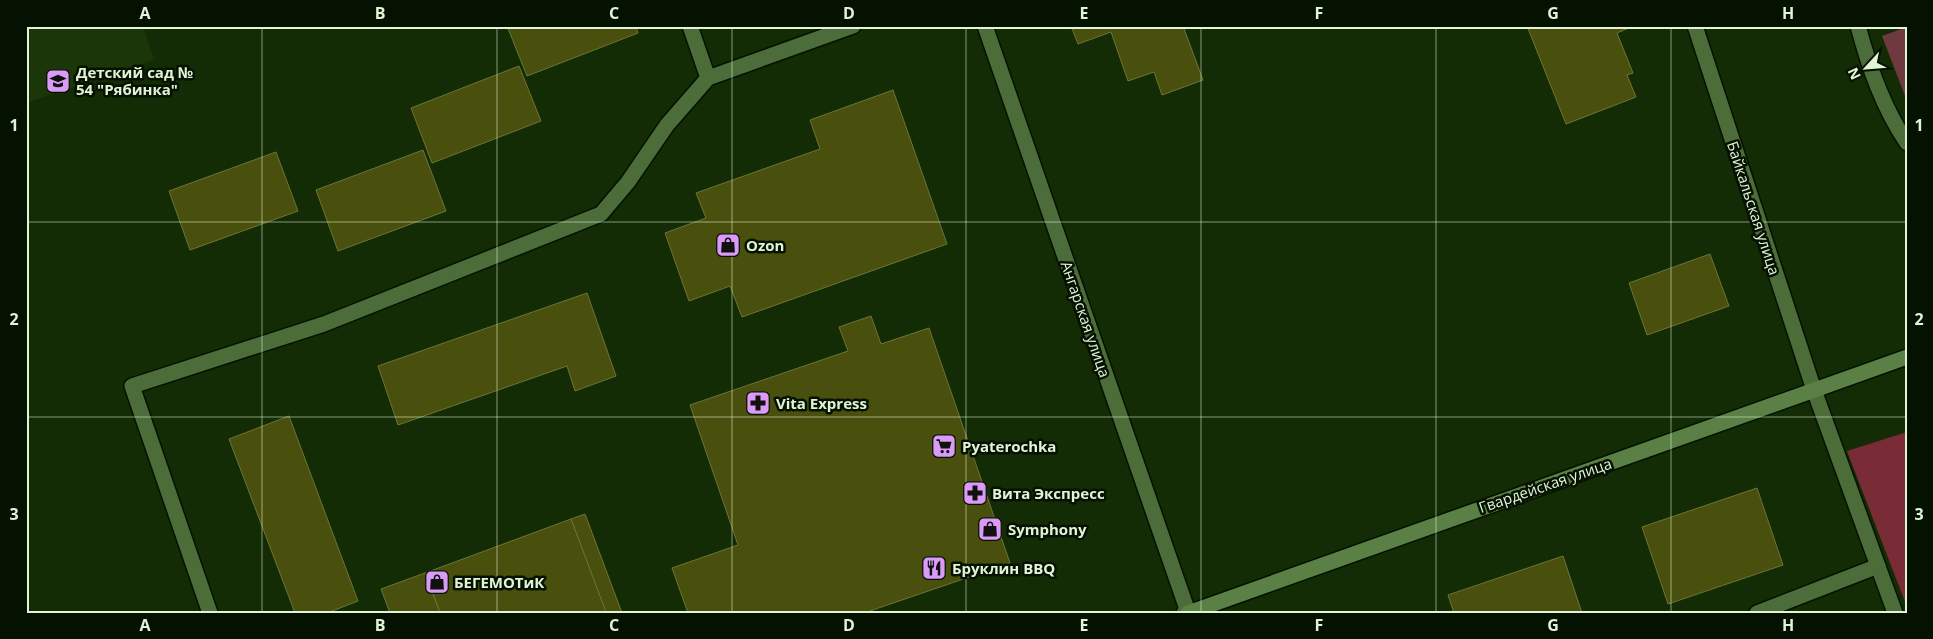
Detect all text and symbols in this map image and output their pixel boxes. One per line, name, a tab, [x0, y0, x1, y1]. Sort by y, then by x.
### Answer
text: A	[139, 2, 151, 24]
text: B	[375, 2, 385, 24]
text: C	[609, 2, 619, 24]
text: D	[843, 2, 855, 24]
text: E	[1080, 2, 1089, 24]
text: F	[1315, 2, 1323, 24]
text: G	[1547, 2, 1559, 24]
text: H	[1782, 2, 1794, 24]
north arrow	[1840, 42, 1890, 92]
place label: Детский сад № 54 "Рябинка"	[76, 62, 193, 99]
text: N	[1843, 65, 1865, 83]
school or university icon: Детский сад № 54 "Рябинка"	[45, 68, 71, 94]
text: 1	[9, 114, 19, 136]
text: 1	[1914, 114, 1924, 136]
street label: Байкальская улица	[1723, 139, 1785, 277]
shop icon: Ozon	[715, 232, 741, 258]
place label: Ozon	[746, 235, 784, 255]
street label: Ангарская улица	[1057, 258, 1115, 380]
text: 2	[9, 308, 19, 330]
text: 2	[1914, 308, 1924, 330]
pharmacy icon: Vita Express	[745, 390, 771, 416]
place label: Vita Express	[776, 393, 867, 413]
supermarket icon: Pyaterochka	[931, 433, 957, 459]
place label: Pyaterochka	[962, 436, 1056, 456]
street label: Гвардейская улица	[1476, 453, 1614, 517]
pharmacy icon: Вита Экспресс	[962, 480, 988, 506]
place label: Вита Экспресс	[992, 483, 1105, 503]
text: 3	[9, 503, 19, 525]
text: 3	[1914, 503, 1924, 525]
shop icon: Symphony	[977, 516, 1003, 542]
place label: Symphony	[1008, 519, 1087, 539]
restaurant icon: Бруклин BBQ	[921, 555, 947, 581]
place label: Бруклин BBQ	[952, 558, 1055, 578]
shop icon: БЕГЕМОТиК	[424, 569, 450, 595]
place label: БЕГЕМОТиК	[454, 572, 545, 592]
text: A	[139, 614, 151, 636]
text: B	[375, 614, 385, 636]
text: C	[609, 614, 619, 636]
text: D	[843, 614, 855, 636]
text: E	[1080, 614, 1089, 636]
text: F	[1315, 614, 1323, 636]
text: G	[1547, 614, 1559, 636]
text: H	[1782, 614, 1794, 636]

